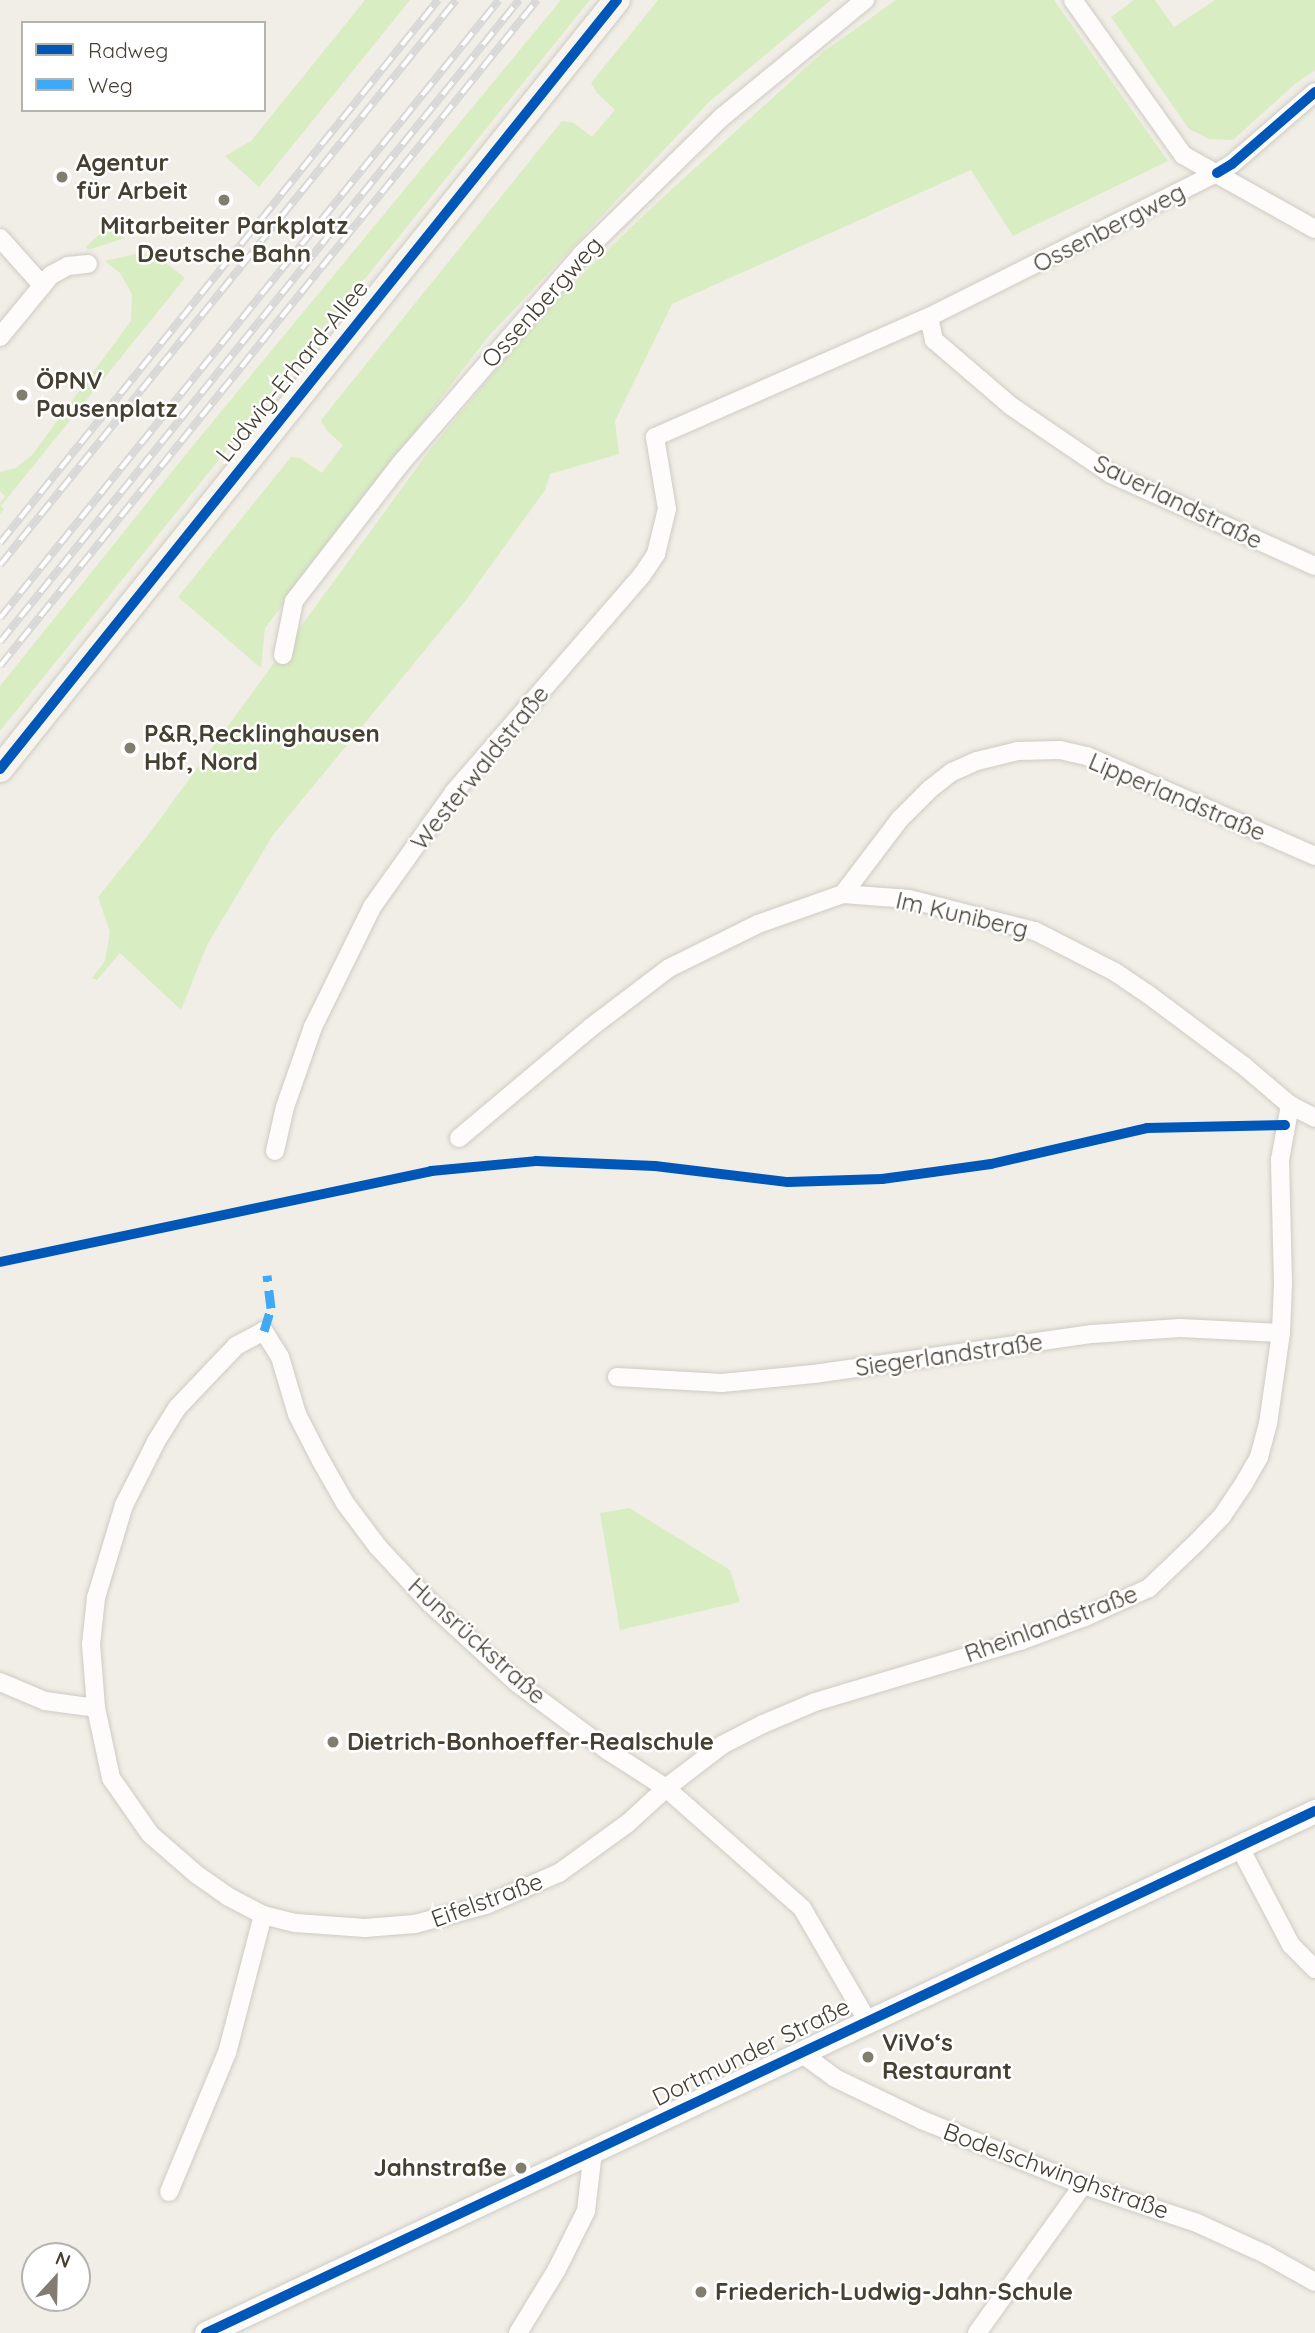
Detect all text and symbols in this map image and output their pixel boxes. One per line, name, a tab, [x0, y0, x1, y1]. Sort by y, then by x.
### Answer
legend	[21, 21, 266, 112]
text: Radweg	[88, 37, 168, 63]
text: Weg	[88, 72, 133, 98]
place label: Agentur für Arbeit	[76, 149, 188, 205]
marker: Agentur für Arbeit	[54, 169, 70, 185]
street label: Ossenbergweg	[1028, 177, 1190, 279]
marker: Mitarbeiter Parkplatz Deutsche Bahn	[216, 192, 232, 208]
place label: Mitarbeiter Parkplatz Deutsche Bahn	[100, 212, 348, 268]
street label: Ossenbergweg	[476, 230, 608, 374]
street label: Ludwig-Erhard-Allee	[210, 274, 374, 468]
place label: ÖPNV Pausenplatz	[36, 367, 177, 423]
marker: ÖPNV Pausenplatz	[14, 387, 30, 403]
street label: Sauerlandstraße	[1089, 449, 1267, 555]
street label: Westerwaldstraße	[405, 680, 555, 856]
place label: P&R,Recklinghausen Hbf, Nord	[144, 720, 380, 776]
marker: P&R,Recklinghausen Hbf, Nord	[122, 740, 138, 756]
street label: Lipperlandstraße	[1084, 747, 1270, 847]
street label: Im Kuniberg	[893, 886, 1031, 944]
street label: Siegerlandstraße	[853, 1328, 1045, 1382]
street label: Hunsrückstraße	[402, 1572, 552, 1710]
street label: Rheinlandstraße	[961, 1579, 1141, 1669]
place label: Dietrich-Bonhoeffer-Realschule	[347, 1728, 714, 1756]
marker: Dietrich-Bonhoeffer-Realschule	[325, 1734, 341, 1750]
street label: Eifelstraße	[427, 1867, 547, 1933]
street label: Dortmunder Straße	[648, 1992, 854, 2112]
place label: ViVo‘s Restaurant	[882, 2029, 1012, 2085]
marker: ViVo‘s Restaurant	[860, 2049, 876, 2065]
street label: Bodelschwinghstraße	[939, 2117, 1173, 2225]
place label: Jahnstraße	[374, 2154, 507, 2182]
marker: Jahnstraße	[513, 2160, 529, 2176]
north arrow	[21, 2242, 91, 2312]
text: N	[52, 2246, 74, 2273]
place label: Friederich-Ludwig-Jahn-Schule	[715, 2278, 1073, 2306]
marker: Friederich-Ludwig-Jahn-Schule	[693, 2284, 709, 2300]

